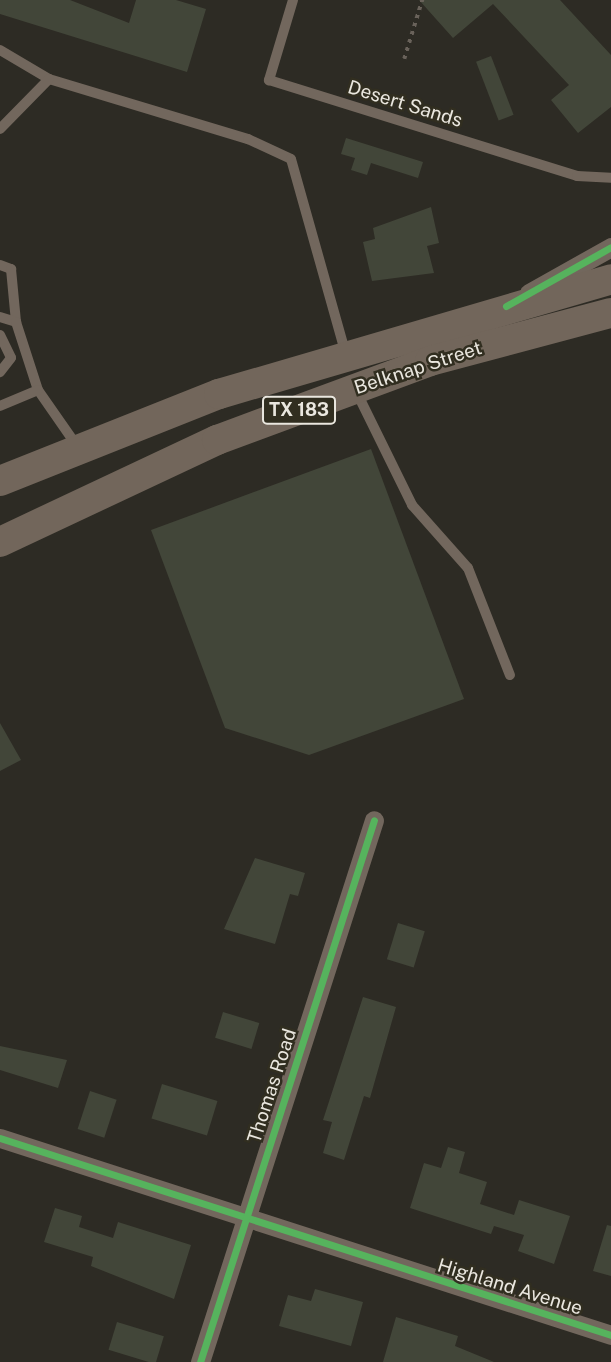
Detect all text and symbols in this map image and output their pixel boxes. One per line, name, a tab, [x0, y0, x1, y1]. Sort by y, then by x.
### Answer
street label: Desert Sands	[345, 76, 465, 132]
street label: Belknap Street	[351, 337, 485, 399]
road number: TX 183	[260, 396, 338, 424]
street label: Thomas Road	[243, 1026, 301, 1146]
street label: Highland Avenue	[435, 1254, 585, 1320]

